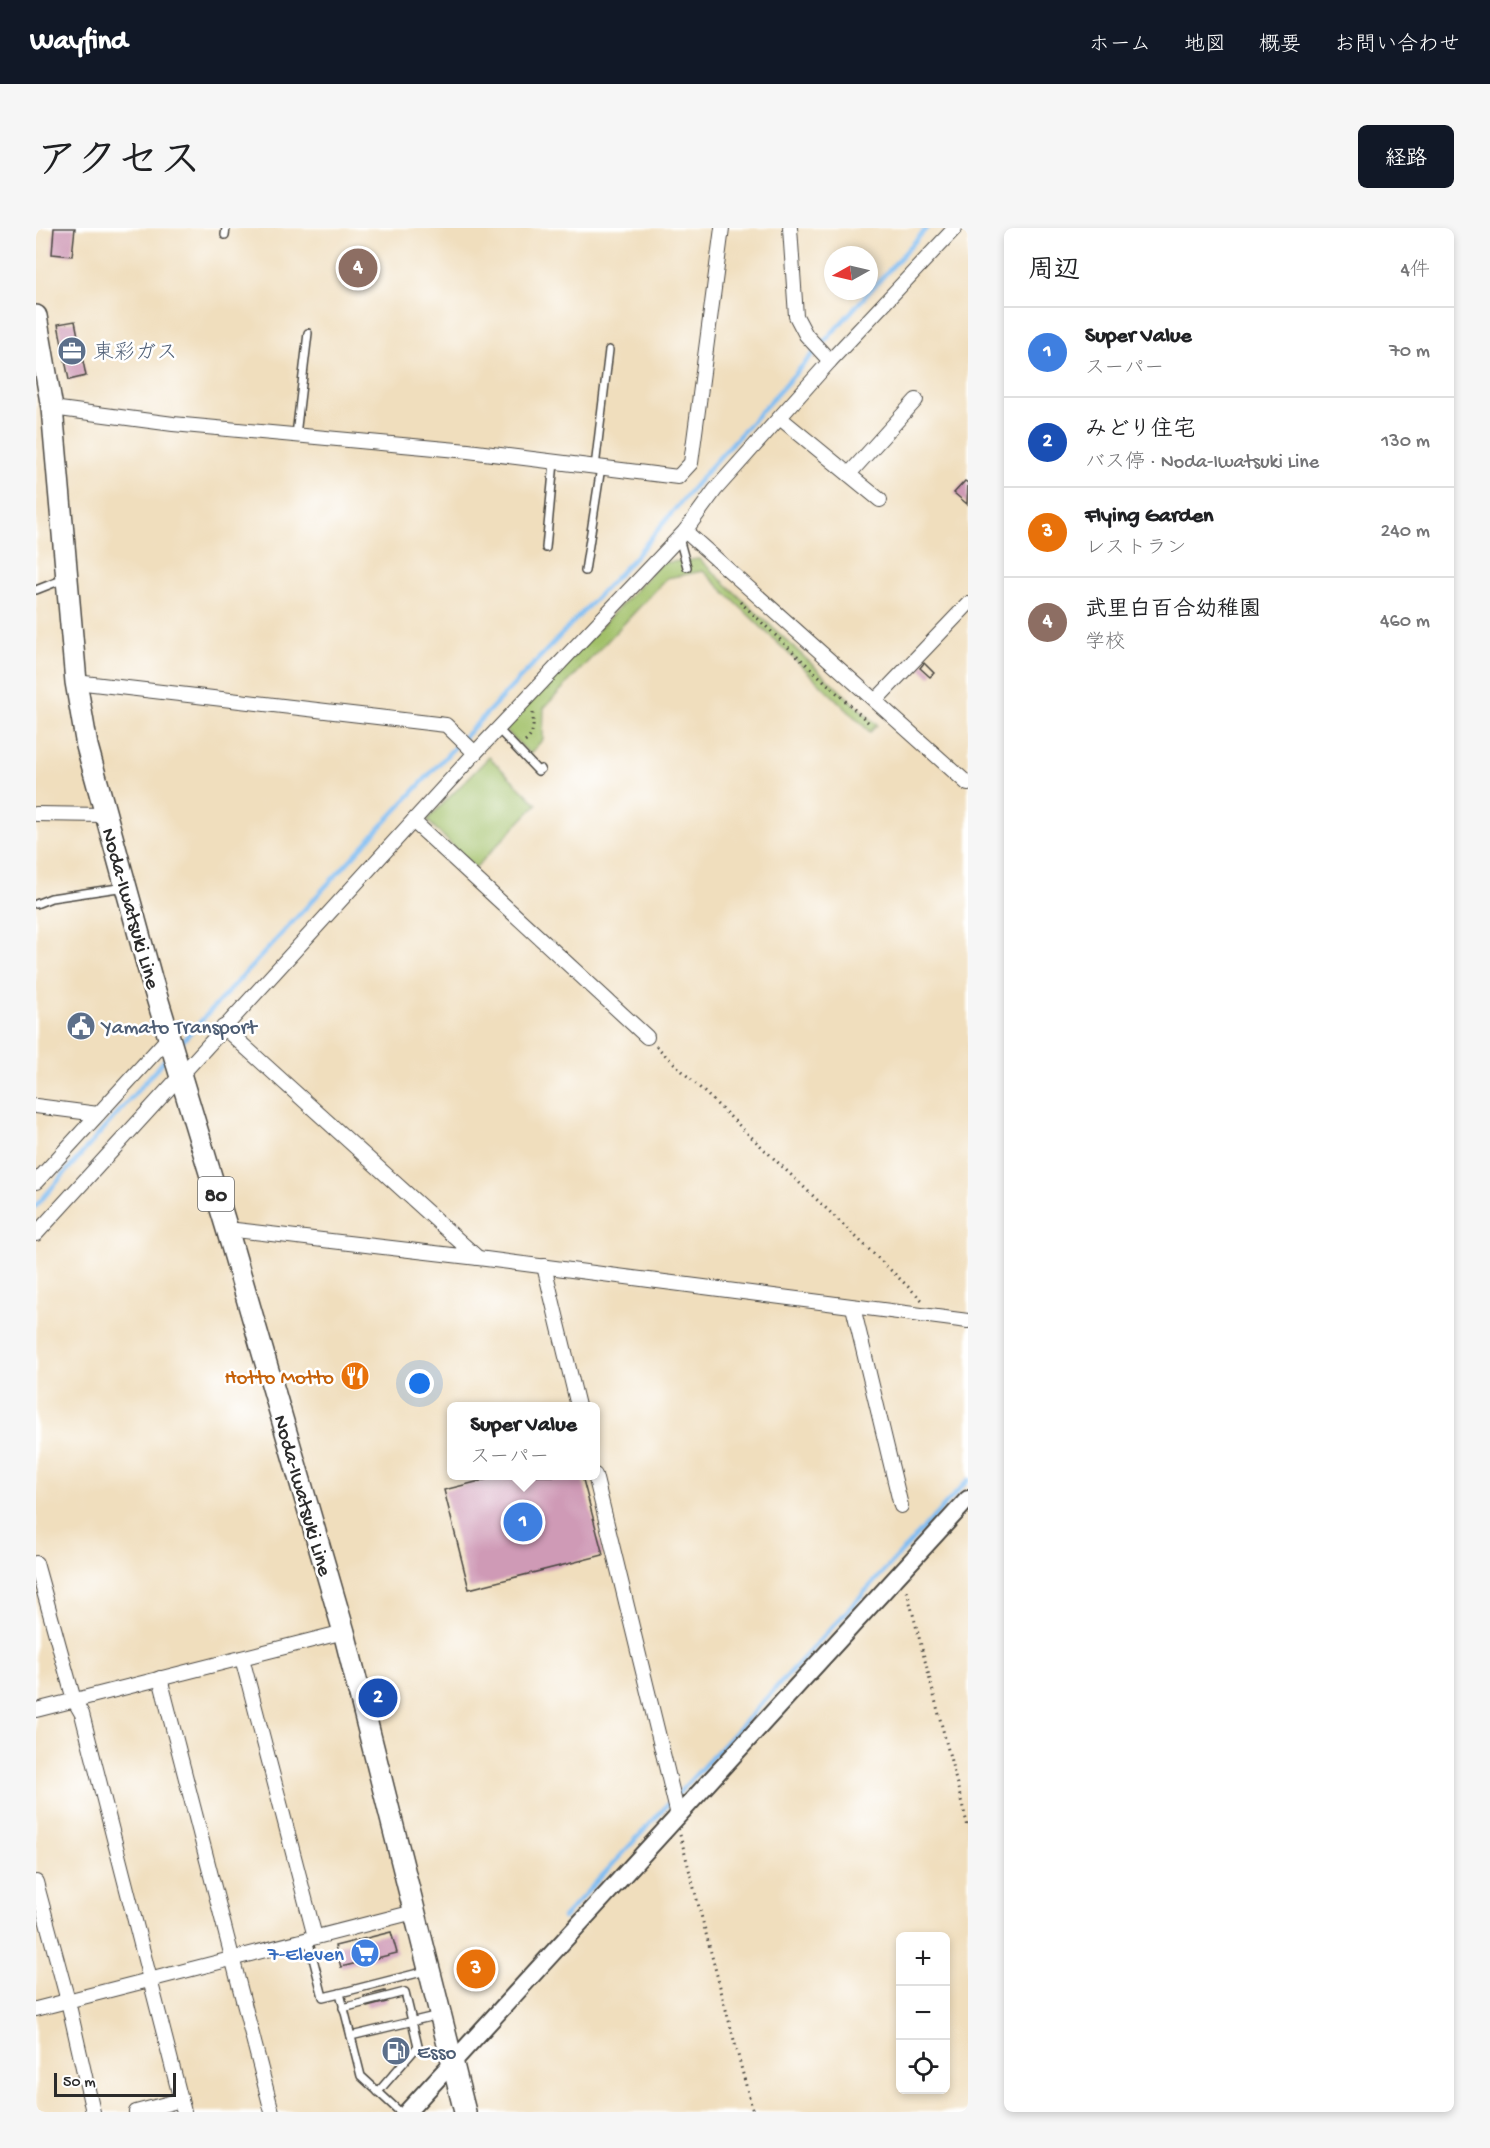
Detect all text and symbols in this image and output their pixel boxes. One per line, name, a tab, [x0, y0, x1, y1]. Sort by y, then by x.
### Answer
text: Wayfind	[30, 26, 127, 59]
text: ホーム	[1089, 34, 1151, 59]
text: 地図	[1184, 34, 1226, 59]
text: 概要	[1259, 34, 1301, 59]
text: お問い合わせ	[1334, 34, 1460, 59]
button: 経路	[1358, 125, 1454, 188]
text: アクセス	[36, 140, 201, 189]
pin: 4	[338, 246, 378, 291]
north arrow	[824, 246, 878, 300]
text: 周辺	[1028, 257, 1080, 288]
text: 4件	[1401, 260, 1430, 283]
text: Super Value	[1085, 324, 1192, 350]
office icon: 東彩ガス	[56, 335, 88, 367]
place label: 東彩ガス	[93, 340, 177, 367]
text: 1	[1043, 341, 1052, 364]
text: 70 m	[1389, 341, 1430, 364]
text: スーパー	[1085, 358, 1164, 381]
text: みどり住宅	[1085, 418, 1195, 444]
text: 2	[1043, 431, 1052, 454]
text: 130 m	[1381, 431, 1430, 454]
text: バス停 · Noda-Iwatsuki Line	[1085, 452, 1319, 475]
text: Flying Garden	[1085, 504, 1213, 530]
text: 3	[1042, 521, 1053, 544]
text: 240 m	[1380, 521, 1430, 544]
text: レストラン	[1085, 538, 1187, 561]
text: 武里白百合幼稚園	[1085, 598, 1261, 624]
text: 4	[1043, 611, 1052, 634]
text: 460 m	[1380, 611, 1430, 634]
text: 学校	[1085, 632, 1125, 655]
street label: Noda-Iwatsuki Line	[94, 826, 164, 993]
public building icon: Yamato Transport	[65, 1010, 97, 1042]
place label: Yamato Transport	[100, 1017, 259, 1042]
road number: 80	[198, 1177, 234, 1211]
restaurant icon: Hotto Motto	[339, 1360, 371, 1392]
place label: Hotto Motto	[225, 1367, 334, 1392]
your location	[405, 1369, 434, 1398]
popup	[447, 1402, 600, 1480]
street label: Noda-Iwatsuki Line	[266, 1413, 336, 1580]
text: Super Value	[470, 1413, 577, 1439]
text: スーパー	[470, 1447, 549, 1470]
pin: 1	[504, 1500, 542, 1544]
pin: 2	[358, 1676, 398, 1720]
map controls	[896, 1932, 950, 2094]
button: +	[896, 1932, 950, 1986]
supermarket icon: 7-Eleven	[349, 1937, 381, 1969]
place label: 7-Eleven	[267, 1944, 344, 1969]
pin: 3	[456, 1946, 496, 1992]
button: −	[896, 1986, 950, 2040]
fuel station icon: Esso	[380, 2035, 412, 2067]
button: locate	[896, 2040, 950, 2094]
place label: Esso	[417, 2042, 457, 2067]
scale bar	[54, 2070, 176, 2098]
text: 50 m	[63, 2074, 96, 2093]

